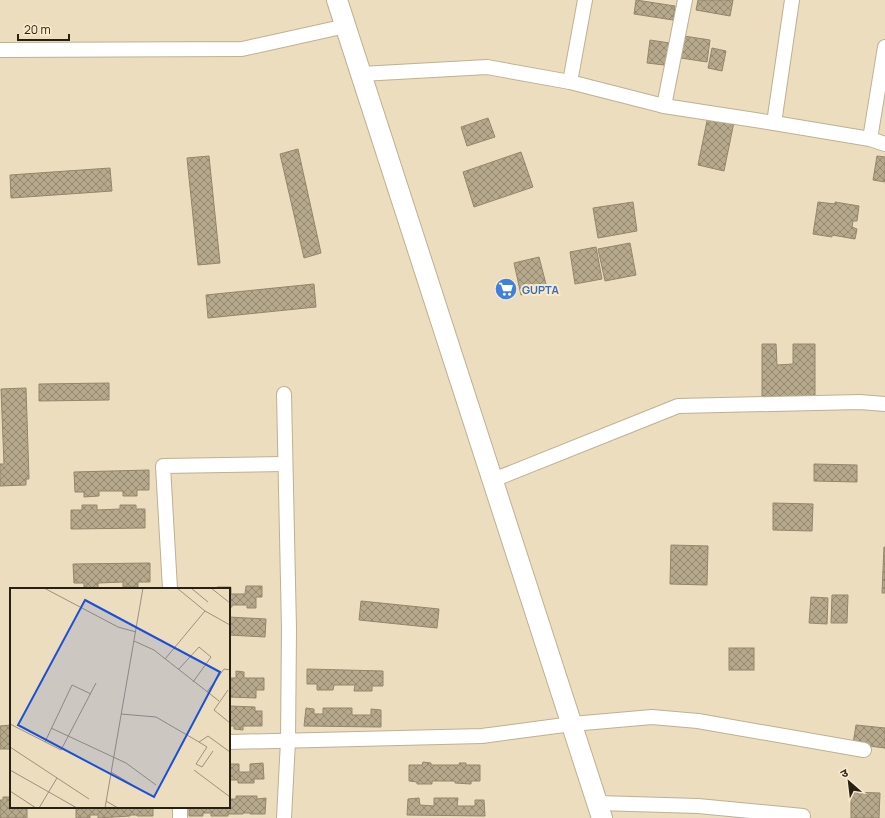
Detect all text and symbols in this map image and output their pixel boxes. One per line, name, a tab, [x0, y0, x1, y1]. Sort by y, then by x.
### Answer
scale bar	[18, 16, 69, 42]
text: 20 m	[24, 21, 51, 38]
supermarket icon: GUPTA	[493, 276, 519, 302]
place label: GUPTA	[522, 282, 559, 297]
inset map	[10, 588, 230, 808]
north arrow	[829, 762, 869, 802]
text: उ	[838, 764, 851, 781]

